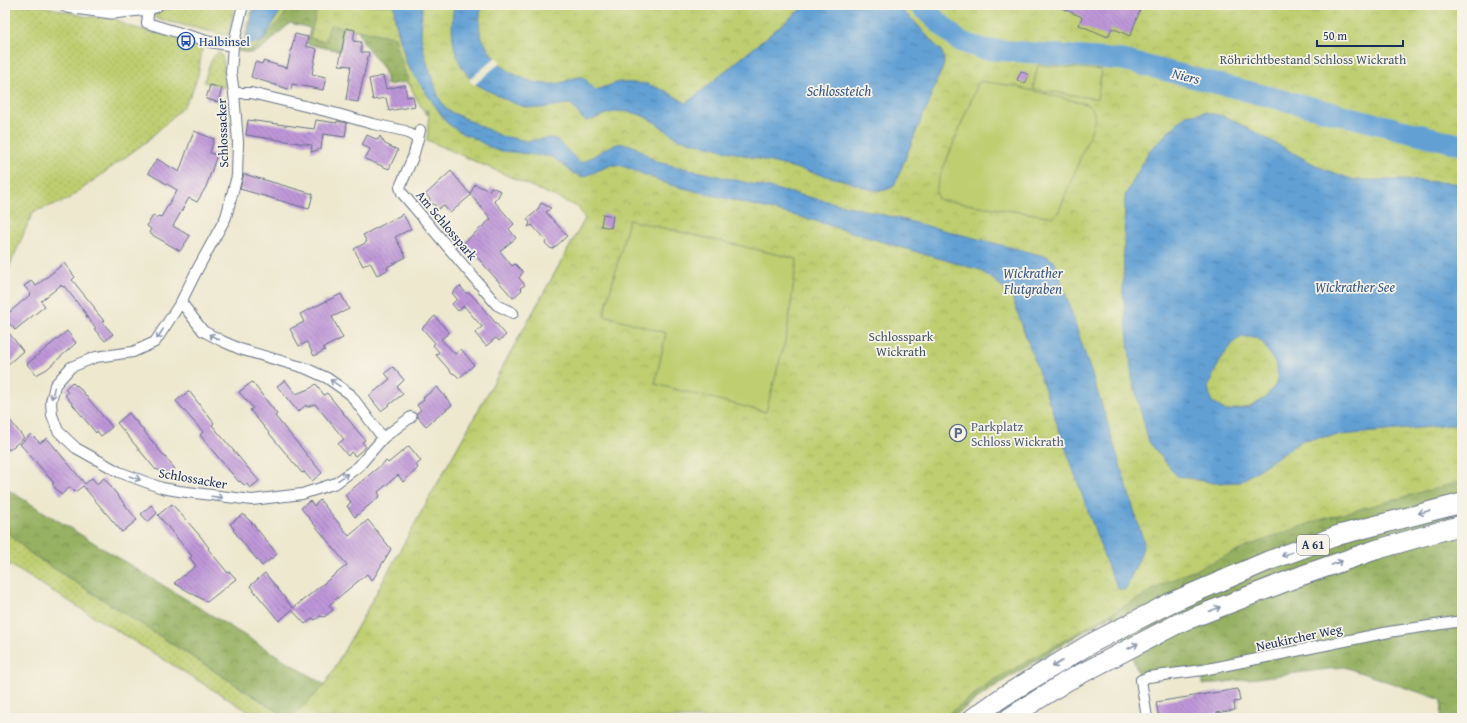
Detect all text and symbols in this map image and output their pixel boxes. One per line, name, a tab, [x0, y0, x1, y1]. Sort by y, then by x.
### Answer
scale bar	[1317, 22, 1403, 48]
text: 50 m	[1323, 27, 1347, 44]
bus stop icon: Halbinsel	[176, 31, 196, 51]
place label: Halbinsel	[199, 32, 250, 51]
park label: Röhrichtbestand Schloss Wickrath	[1220, 50, 1407, 69]
water label: Niers	[1170, 63, 1202, 89]
water label: Schlossteich	[807, 81, 871, 101]
street label: Schlossacker	[212, 97, 233, 168]
street label: Am Schlosspark	[412, 186, 482, 265]
water label: Wickrather Flutgraben	[1003, 263, 1064, 299]
water label: Wickrather See	[1315, 277, 1395, 297]
park label: Schlosspark Wickrath	[869, 327, 934, 361]
one-way arrow	[155, 328, 163, 340]
one-way arrow	[208, 333, 220, 340]
one-way arrow	[329, 379, 340, 387]
one-way arrow	[49, 387, 57, 400]
place label: Parkplatz Schloss Wickrath	[971, 417, 1065, 451]
parking icon: Parkplatz Schloss Wickrath	[948, 423, 968, 443]
street label: Schlossacker	[157, 463, 229, 494]
one-way arrow	[338, 473, 349, 481]
one-way arrow	[129, 475, 141, 483]
one-way arrow	[211, 493, 224, 500]
one-way arrow	[1418, 509, 1431, 516]
road number: A 61	[1297, 535, 1329, 555]
one-way arrow	[1281, 551, 1293, 559]
one-way arrow	[1330, 559, 1342, 567]
one-way arrow	[1209, 605, 1221, 613]
street label: Neukircher Weg	[1254, 619, 1344, 656]
one-way arrow	[1127, 642, 1139, 650]
one-way arrow	[1052, 660, 1063, 668]

